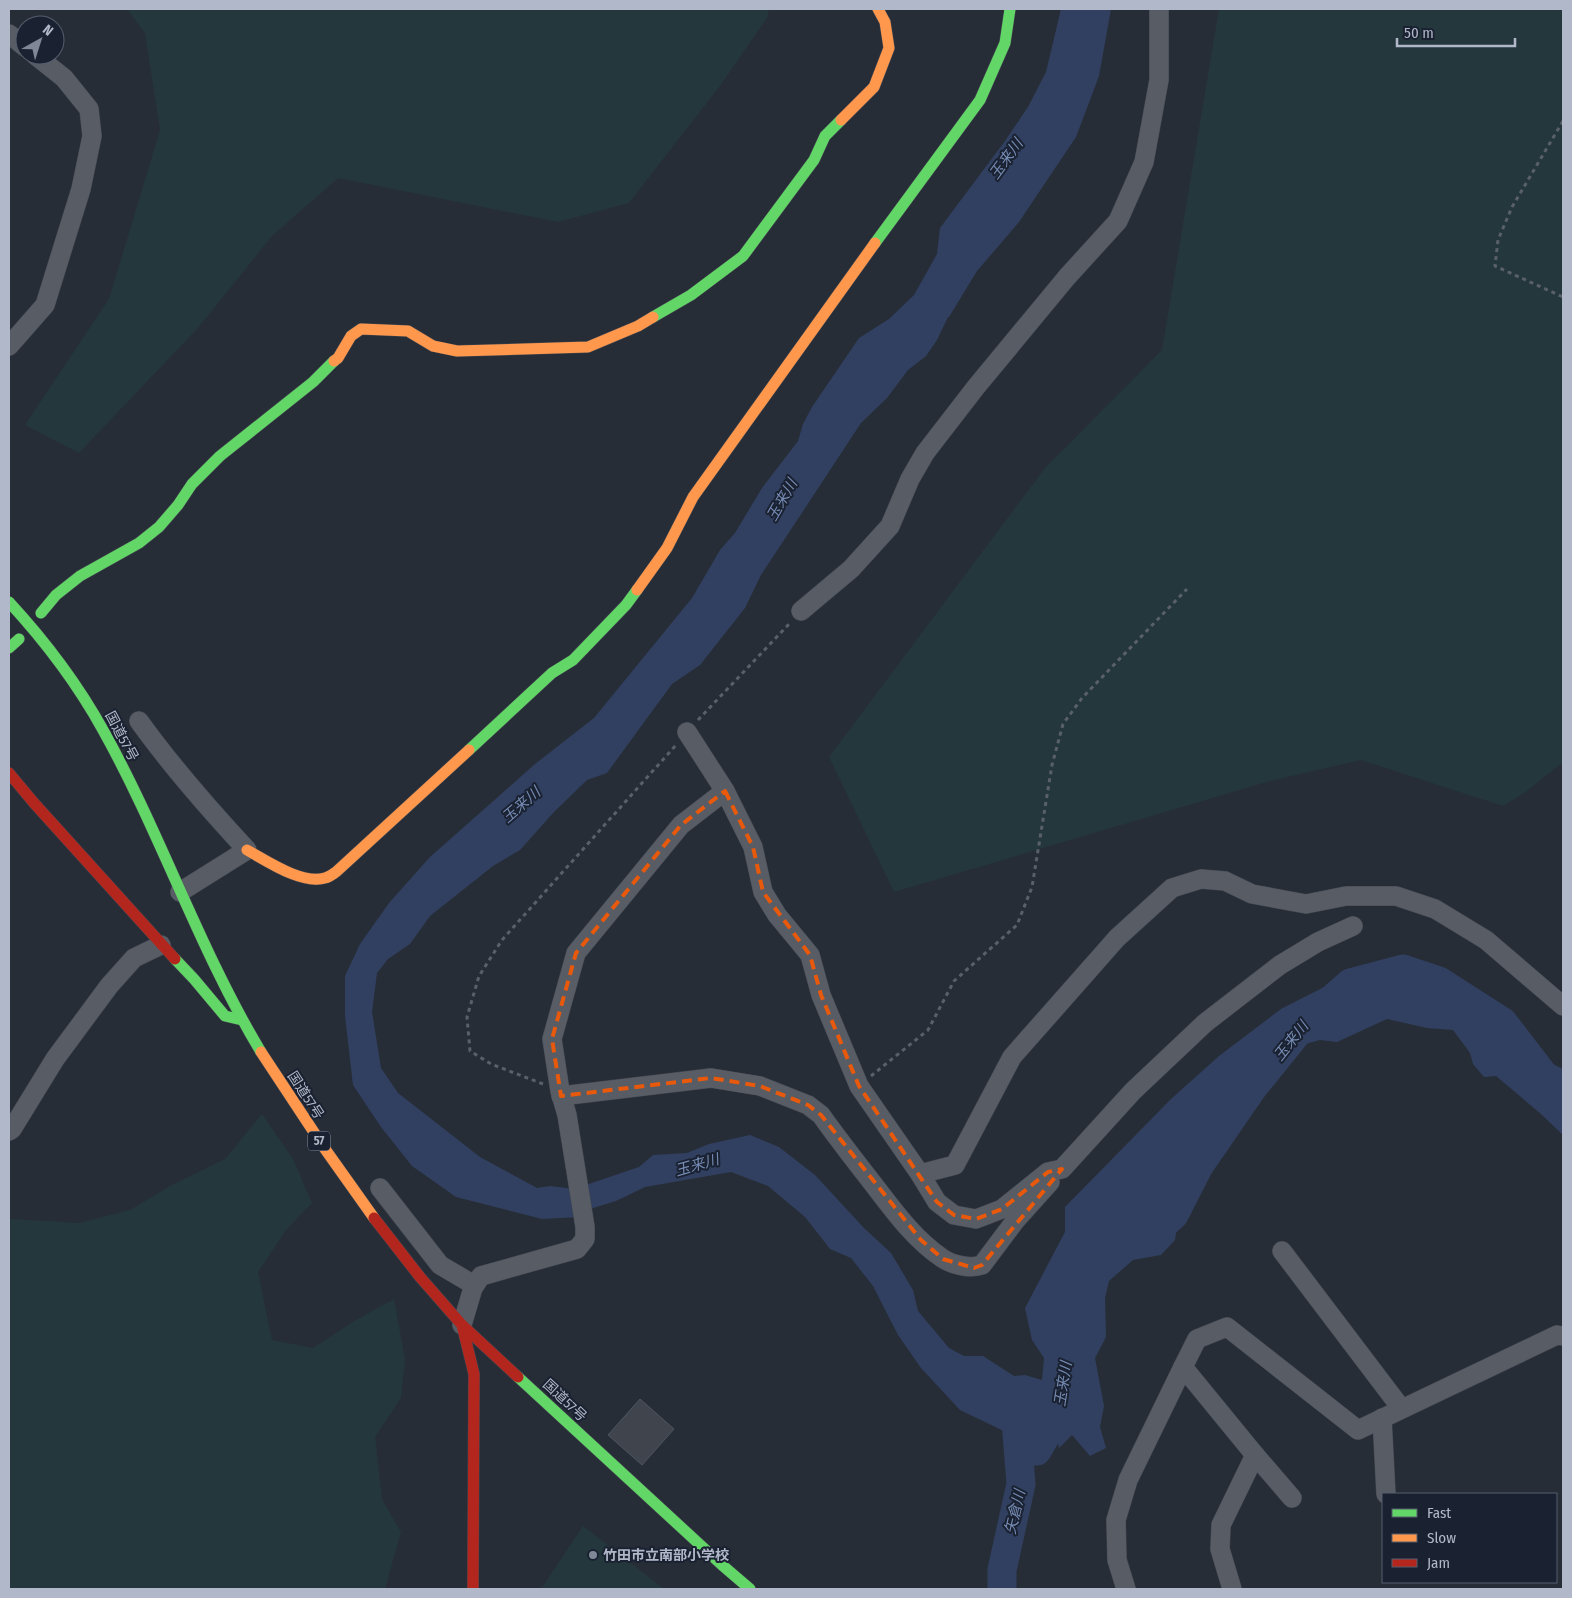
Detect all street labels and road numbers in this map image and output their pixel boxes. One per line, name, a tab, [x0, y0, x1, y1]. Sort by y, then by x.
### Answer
street label: 国道57号	[101, 708, 142, 764]
street label: 国道57号	[284, 1068, 327, 1122]
road number: 57	[308, 1132, 330, 1150]
street label: 国道57号	[539, 1376, 590, 1425]

